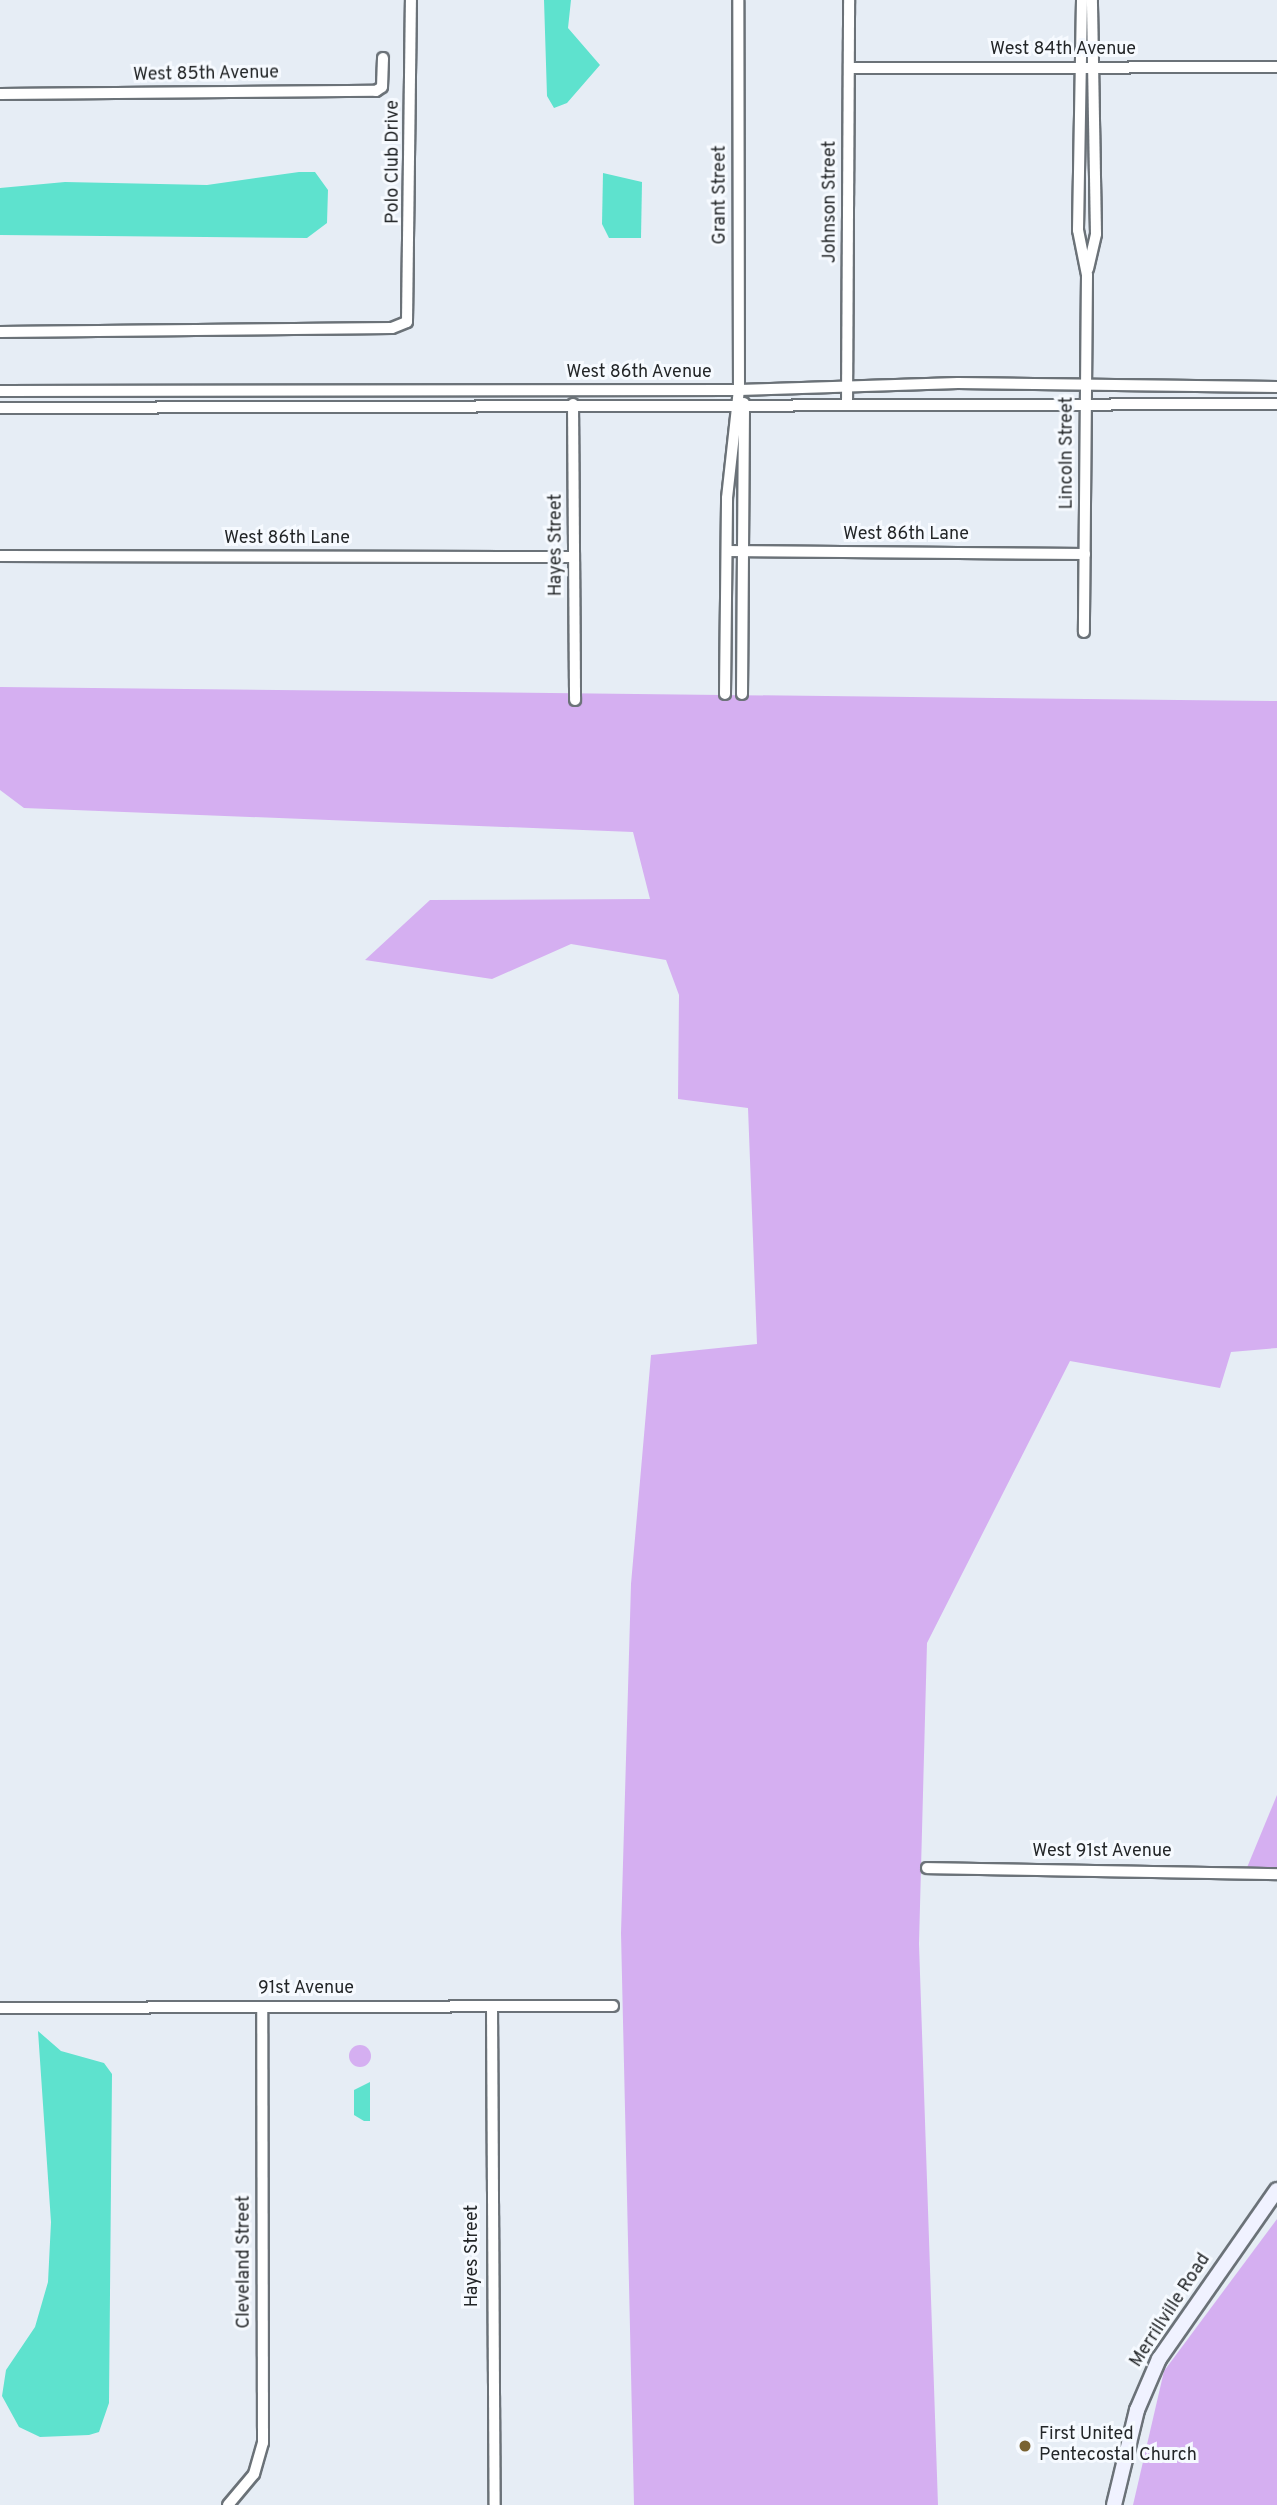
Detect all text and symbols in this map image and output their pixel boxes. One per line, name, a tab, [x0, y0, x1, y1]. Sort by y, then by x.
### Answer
street label: West 84th Avenue	[990, 39, 1136, 61]
street label: West 85th Avenue	[132, 63, 280, 87]
street label: Polo Club Drive	[383, 100, 405, 224]
street label: Johnson Street	[820, 141, 842, 263]
street label: Grant Street	[710, 145, 732, 245]
street label: West 86th Avenue	[566, 362, 712, 384]
street label: Lincoln Street	[1057, 397, 1079, 509]
street label: Hayes Street	[546, 494, 568, 596]
street label: West 86th Lane	[843, 524, 969, 546]
street label: West 86th Lane	[224, 528, 350, 550]
street label: West 91st Avenue	[1032, 1841, 1172, 1863]
street label: 91st Avenue	[258, 1978, 354, 2000]
street label: Cleveland Street	[234, 2195, 256, 2329]
street label: Hayes Street	[462, 2205, 484, 2307]
street label: Merrillville Road	[1126, 2250, 1216, 2372]
place label: First United Pentecostal Church	[1039, 2425, 1197, 2468]
marker: First United Pentecostal Church	[1017, 2438, 1033, 2454]

